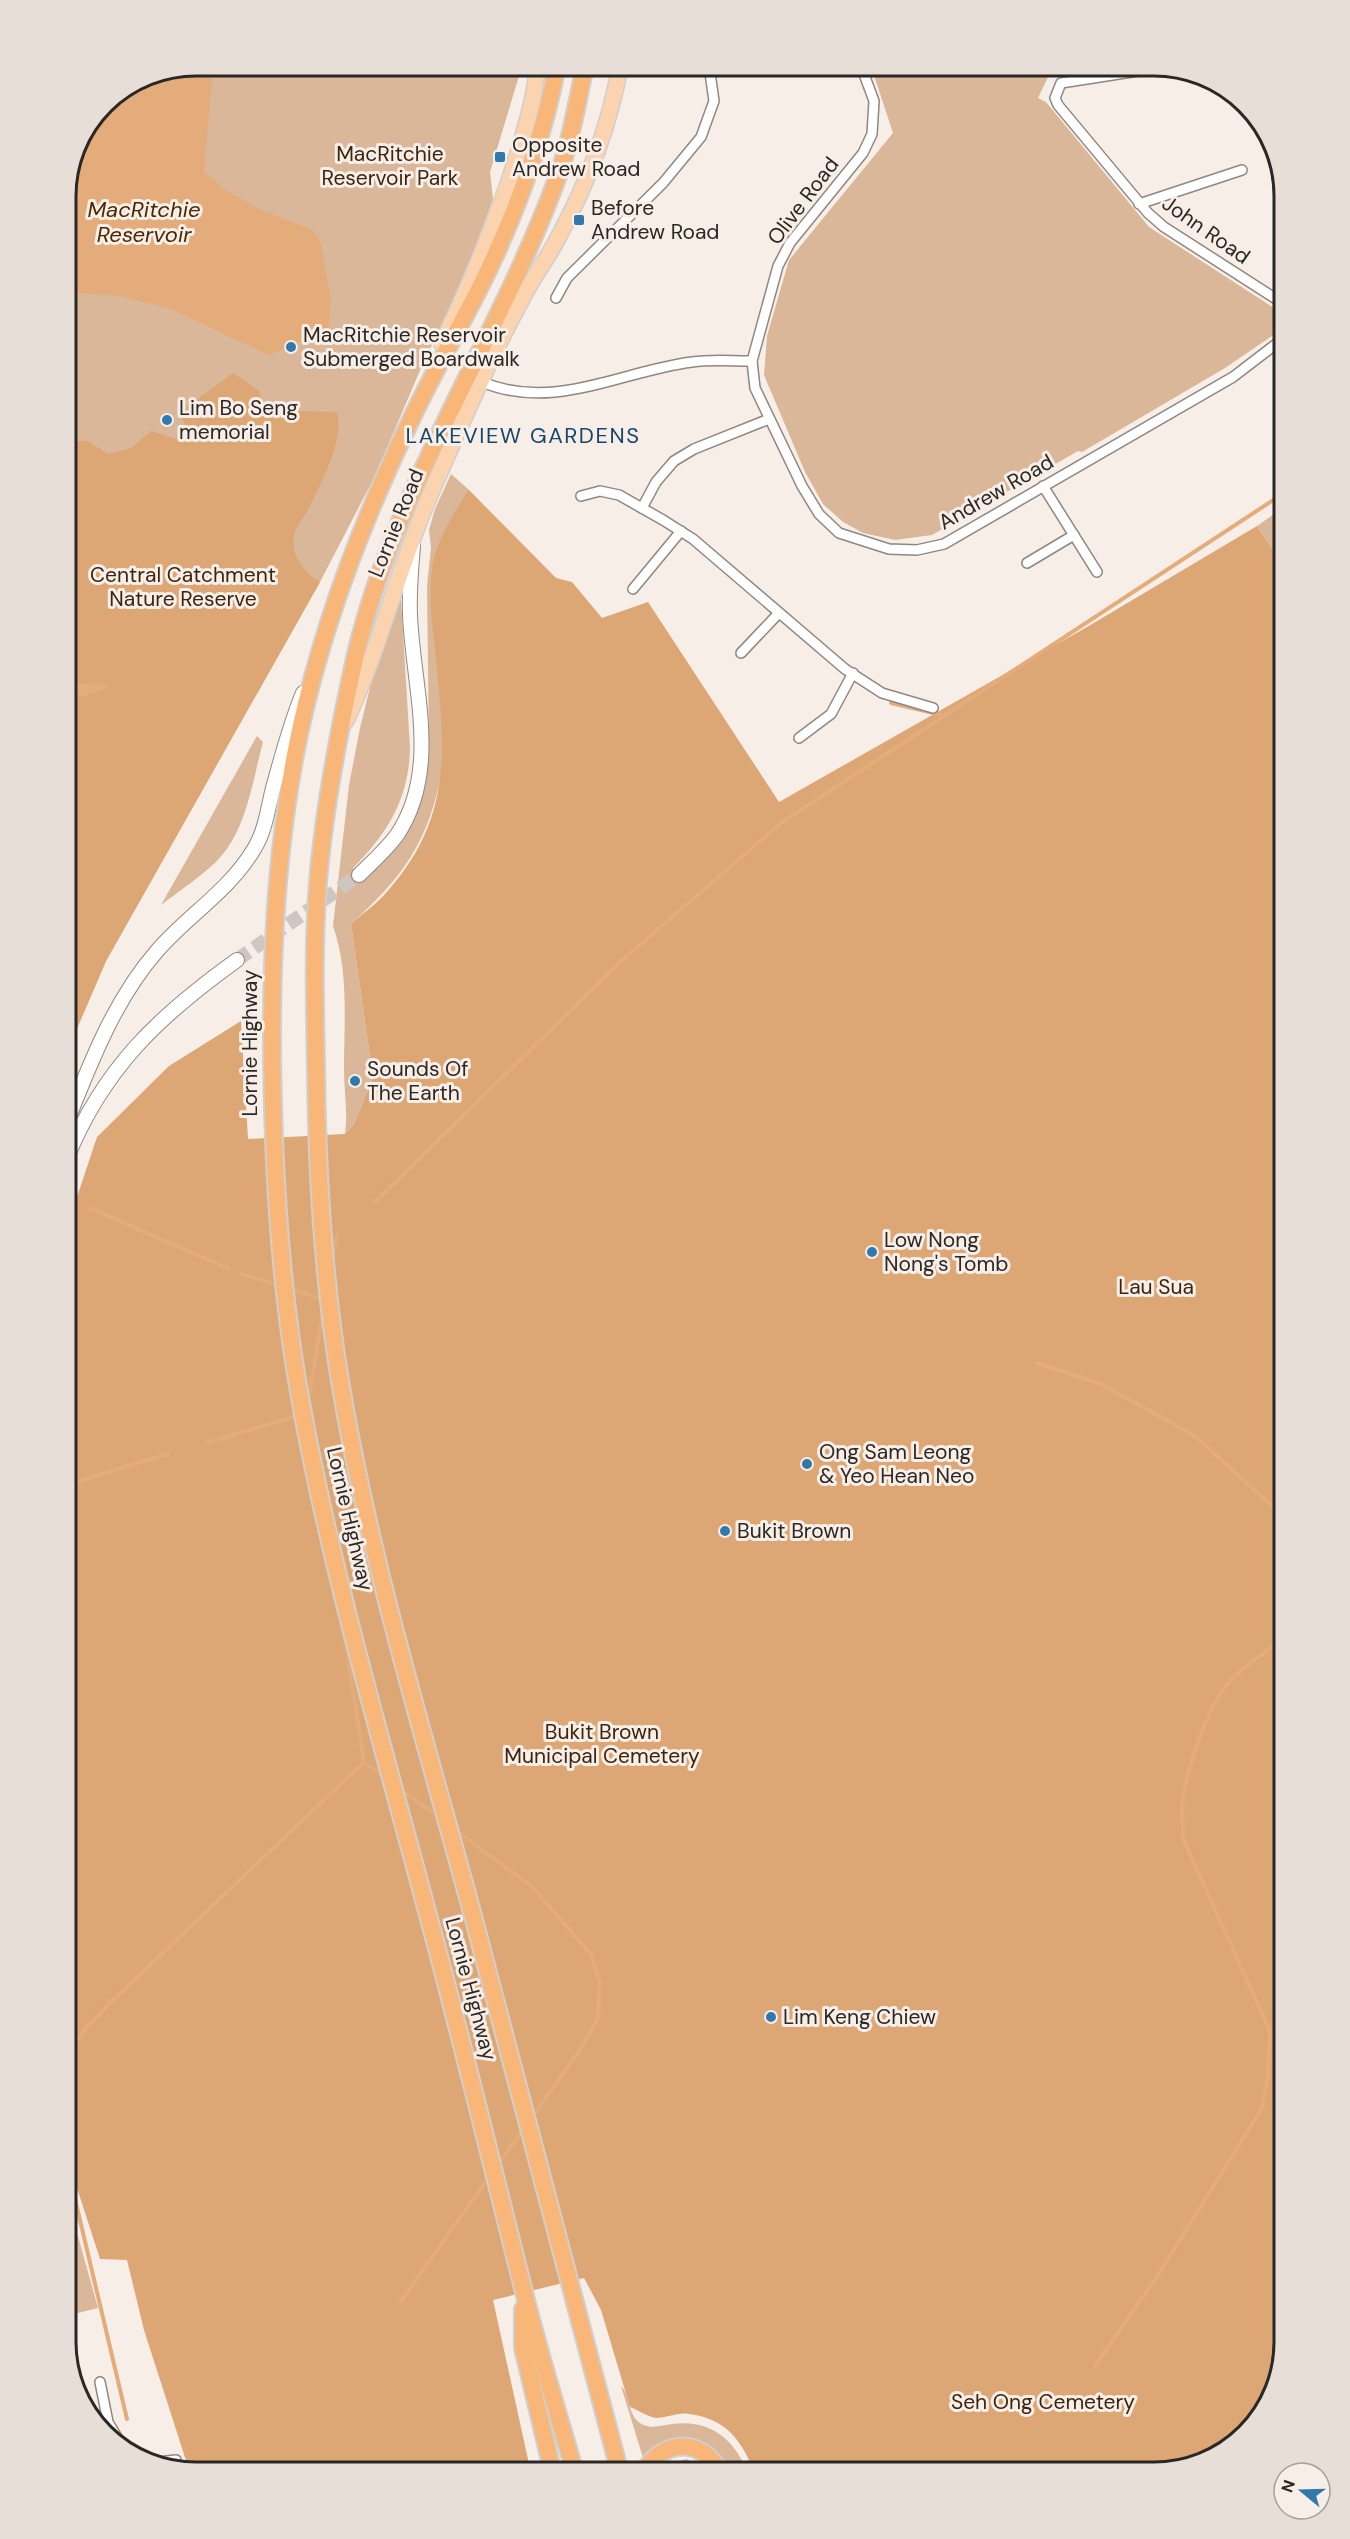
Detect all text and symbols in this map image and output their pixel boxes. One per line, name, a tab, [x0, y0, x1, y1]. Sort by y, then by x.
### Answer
place label: Opposite Andrew Road	[512, 131, 641, 183]
park label: MacRitchie Reservoir Park	[322, 140, 459, 192]
marker: Opposite Andrew Road	[493, 150, 507, 164]
street label: Olive Road	[761, 151, 845, 251]
street label: John Road	[1156, 189, 1256, 271]
place label: Before Andrew Road	[591, 194, 720, 246]
water label: MacRitchie Reservoir	[87, 195, 201, 249]
marker: Before Andrew Road	[572, 213, 586, 227]
place label: MacRitchie Reservoir Submerged Boardwalk	[303, 321, 520, 373]
marker: MacRitchie Reservoir Submerged Boardwalk	[284, 340, 298, 354]
place label: Lim Bo Seng memorial	[179, 394, 298, 446]
marker: Lim Bo Seng memorial	[160, 413, 174, 427]
district label: LAKEVIEW GARDENS	[406, 421, 640, 450]
street label: Andrew Road	[933, 448, 1059, 536]
street label: Lornie Road	[362, 465, 430, 581]
park label: Central Catchment Nature Reserve	[90, 561, 276, 613]
street label: Lornie Highway	[236, 969, 264, 1117]
place label: Sounds Of The Earth	[367, 1055, 468, 1107]
marker: Sounds Of The Earth	[348, 1074, 362, 1088]
place label: Low Nong Nong's Tomb	[884, 1226, 1008, 1278]
marker: Low Nong Nong's Tomb	[865, 1245, 879, 1259]
park label: Lau Sua	[1118, 1273, 1194, 1301]
place label: Ong Sam Leong & Yeo Hean Neo	[819, 1438, 975, 1490]
street label: Lornie Highway	[320, 1444, 380, 1594]
marker: Ong Sam Leong & Yeo Hean Neo	[800, 1457, 814, 1471]
place label: Bukit Brown	[737, 1517, 851, 1545]
marker: Bukit Brown	[718, 1524, 732, 1538]
park label: Bukit Brown Municipal Cemetery	[504, 1718, 700, 1770]
street label: Lornie Highway	[438, 1914, 504, 2064]
place label: Lim Keng Chiew	[783, 2003, 936, 2031]
marker: Lim Keng Chiew	[764, 2010, 778, 2024]
park label: Seh Ong Cemetery	[951, 2388, 1135, 2416]
north arrow	[1272, 2461, 1332, 2521]
text: N	[1276, 2477, 1300, 2495]

